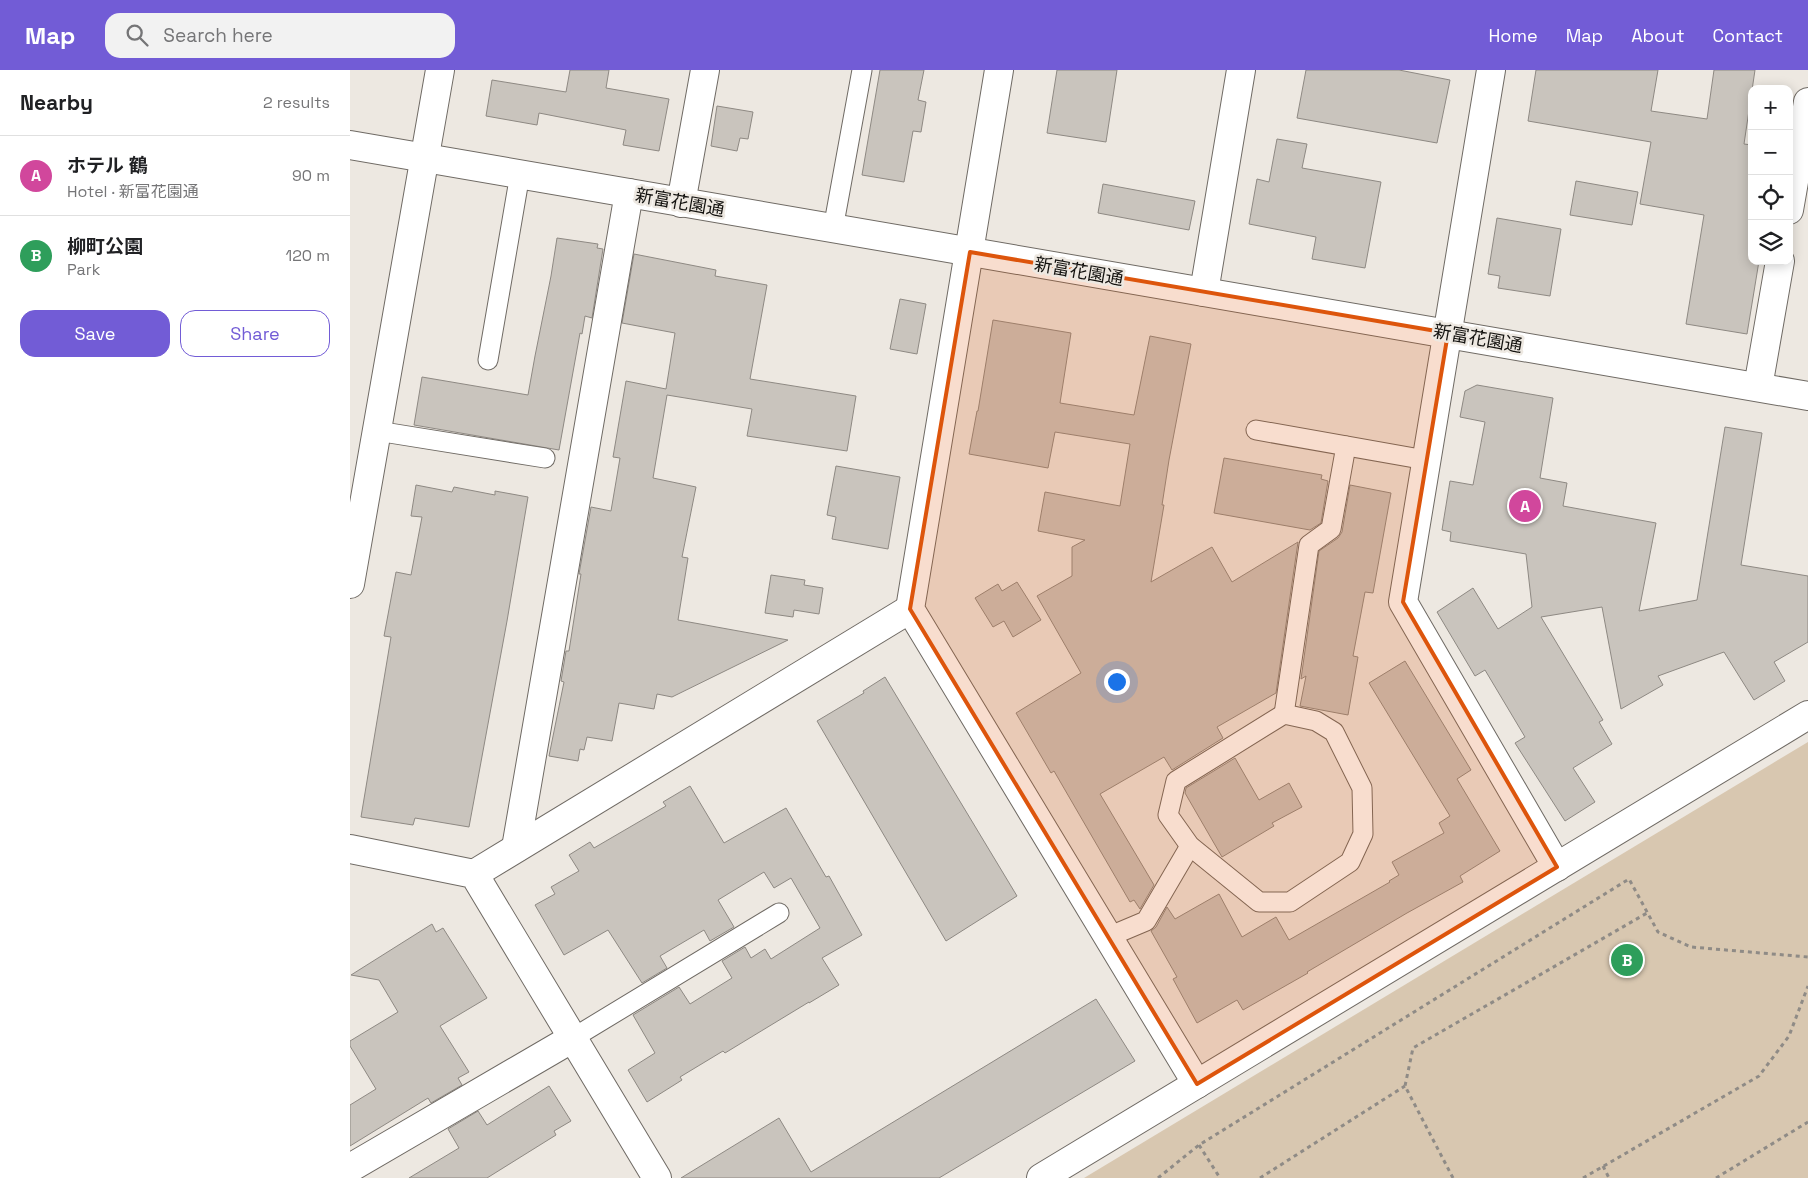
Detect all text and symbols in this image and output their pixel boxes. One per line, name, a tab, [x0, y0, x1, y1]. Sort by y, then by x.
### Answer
search box	[105, 13, 455, 58]
text: Map	[25, 20, 75, 51]
icon: search	[123, 21, 151, 49]
text: Search here	[163, 23, 273, 48]
text: Home	[1489, 24, 1538, 47]
text: Map	[1566, 24, 1603, 47]
text: About	[1631, 24, 1685, 47]
text: Contact	[1713, 24, 1783, 47]
map controls	[1748, 85, 1793, 265]
button: +	[1748, 85, 1793, 130]
text: Nearby	[20, 89, 93, 116]
text: 2 results	[263, 92, 330, 113]
button: −	[1748, 130, 1793, 175]
text: ホテル 鶴	[67, 153, 148, 178]
text: A	[31, 165, 41, 186]
text: 90 m	[292, 165, 330, 186]
button: locate	[1748, 175, 1793, 220]
text: Hotel · 新富花園通	[67, 181, 199, 202]
street label: 新富花園通	[634, 183, 726, 221]
button: layers	[1748, 220, 1793, 265]
text: 柳町公園	[67, 234, 143, 259]
text: B	[31, 245, 41, 266]
text: 120 m	[286, 245, 330, 266]
street label: 新富花園通	[1033, 252, 1125, 290]
text: Park	[67, 259, 100, 280]
button: Save	[20, 310, 170, 357]
button: Share	[180, 310, 330, 357]
street label: 新富花園通	[1432, 319, 1524, 357]
pin: A	[1509, 487, 1541, 525]
your location	[1104, 669, 1130, 695]
pin: B	[1611, 941, 1643, 979]

